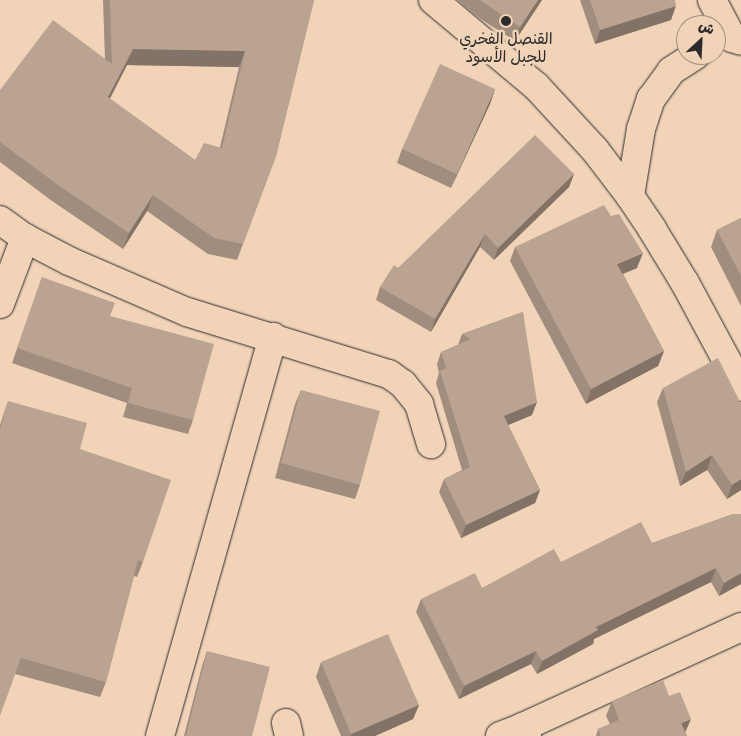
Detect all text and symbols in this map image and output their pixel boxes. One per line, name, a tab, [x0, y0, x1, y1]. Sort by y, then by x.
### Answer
marker: القنصل الفخري للجبل الأسود	[500, 15, 512, 27]
north arrow	[676, 15, 726, 65]
text: ش	[696, 15, 718, 39]
place label: القنصل الفخري للجبل الأسود	[459, 28, 553, 66]

